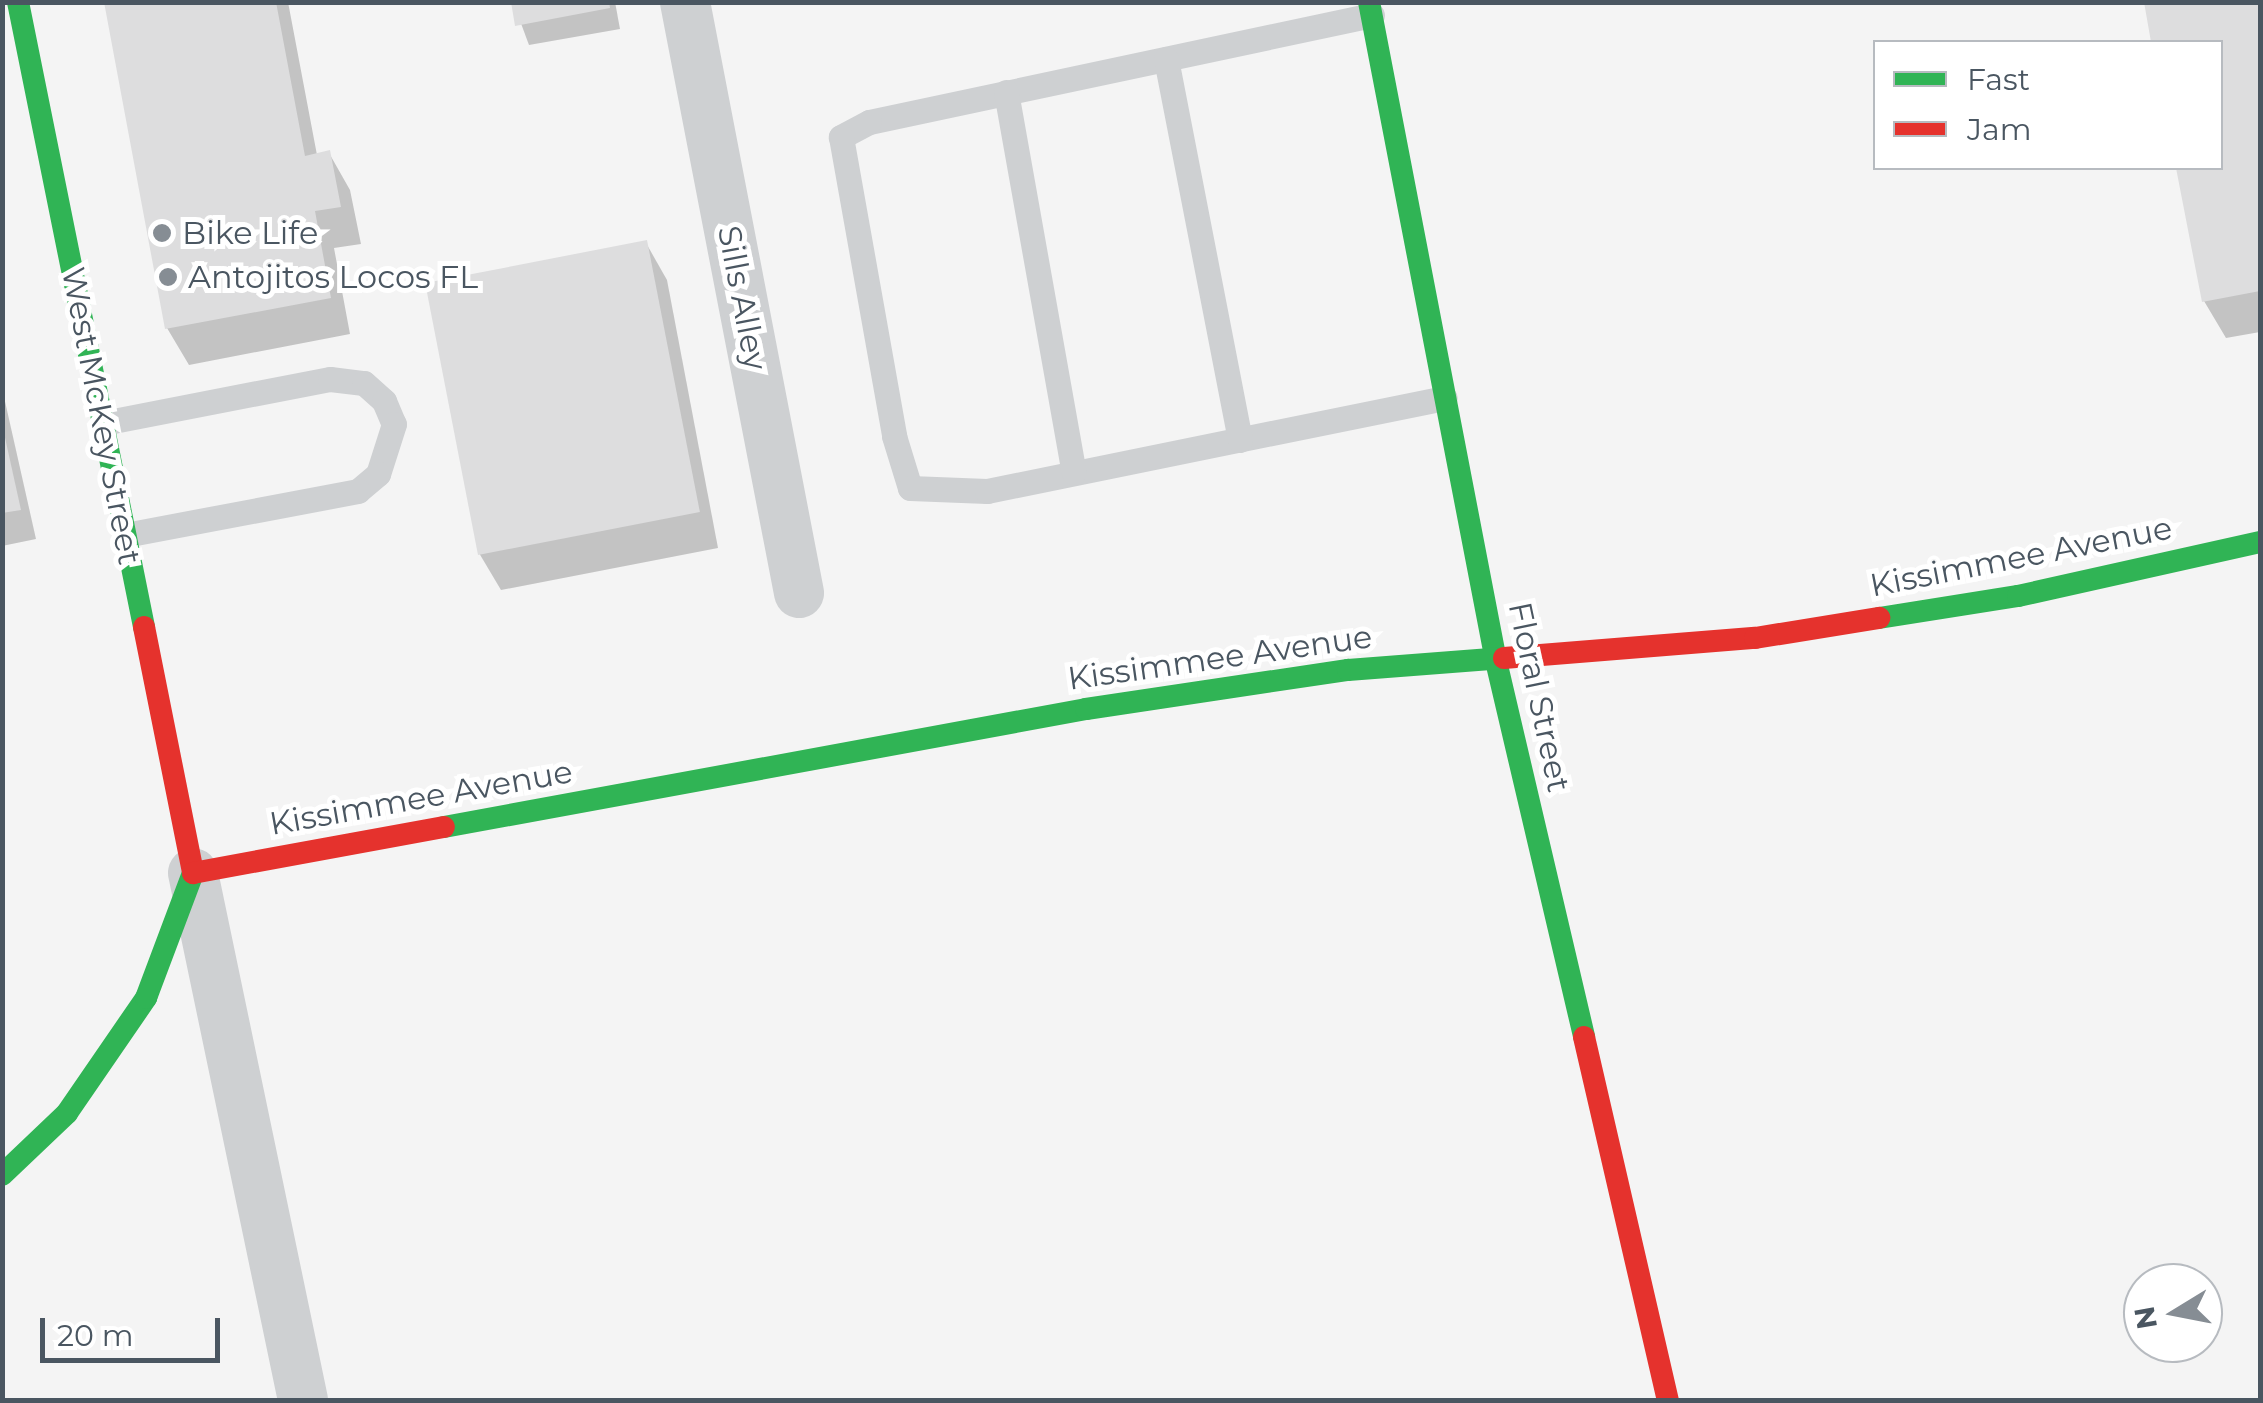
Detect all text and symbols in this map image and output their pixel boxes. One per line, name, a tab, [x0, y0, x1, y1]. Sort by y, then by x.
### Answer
legend	[1873, 40, 2223, 170]
text: Fast	[1967, 61, 2030, 98]
text: Jam	[1967, 111, 2032, 148]
place label: Bike Life	[182, 214, 318, 252]
marker: Bike Life	[151, 222, 173, 244]
street label: Sills Alley	[709, 223, 775, 373]
place label: Antojitos Locos FL	[188, 258, 478, 296]
street label: West McKey Street	[53, 264, 149, 568]
marker: Antojitos Locos FL	[157, 266, 179, 288]
street label: Kissimmee Avenue	[1867, 509, 2175, 605]
street label: Floral Street	[1500, 599, 1578, 795]
street label: Kissimmee Avenue	[1065, 618, 1375, 698]
street label: Kissimmee Avenue	[267, 752, 575, 844]
north arrow	[2123, 1263, 2223, 1363]
scale bar	[45, 1298, 225, 1360]
text: N	[2127, 1304, 2164, 1332]
text: 20 m	[57, 1317, 134, 1354]

